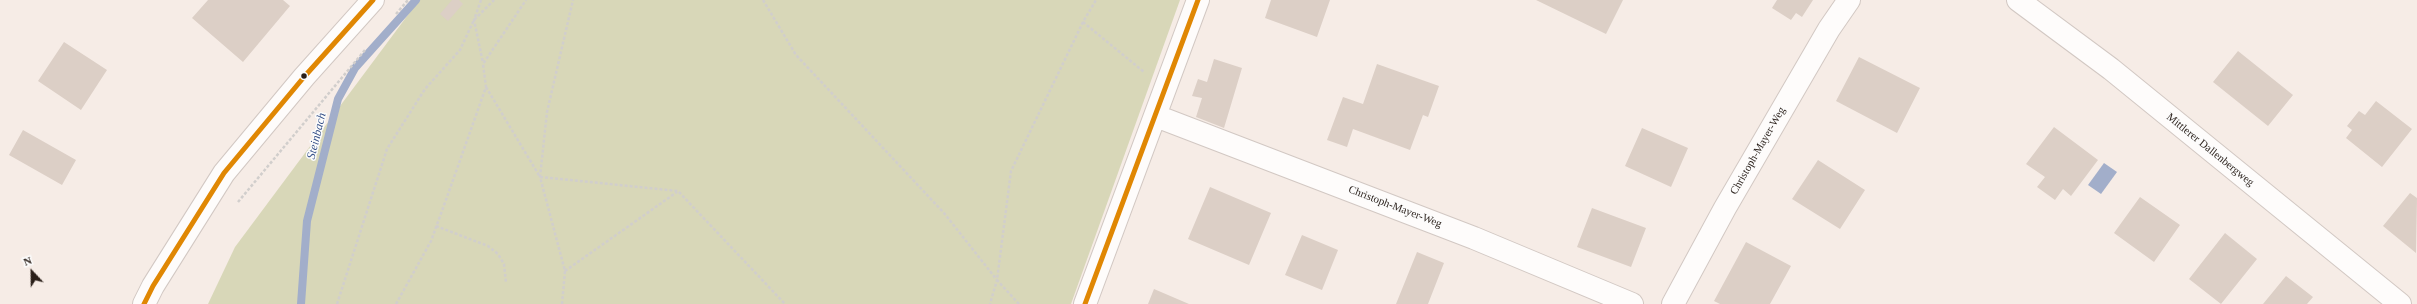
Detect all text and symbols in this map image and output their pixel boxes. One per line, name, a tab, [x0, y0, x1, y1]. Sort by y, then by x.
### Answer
unlabelled marker	[299, 71, 309, 81]
street label: Christoph-Mayer-Weg	[1728, 105, 1788, 197]
water label: Steinbach	[304, 111, 330, 161]
street label: Mittlerer Dallenbergweg	[2164, 111, 2256, 189]
street label: Christoph-Mayer-Weg	[1346, 183, 1444, 231]
north arrow	[12, 252, 52, 292]
text: N	[22, 254, 33, 268]

